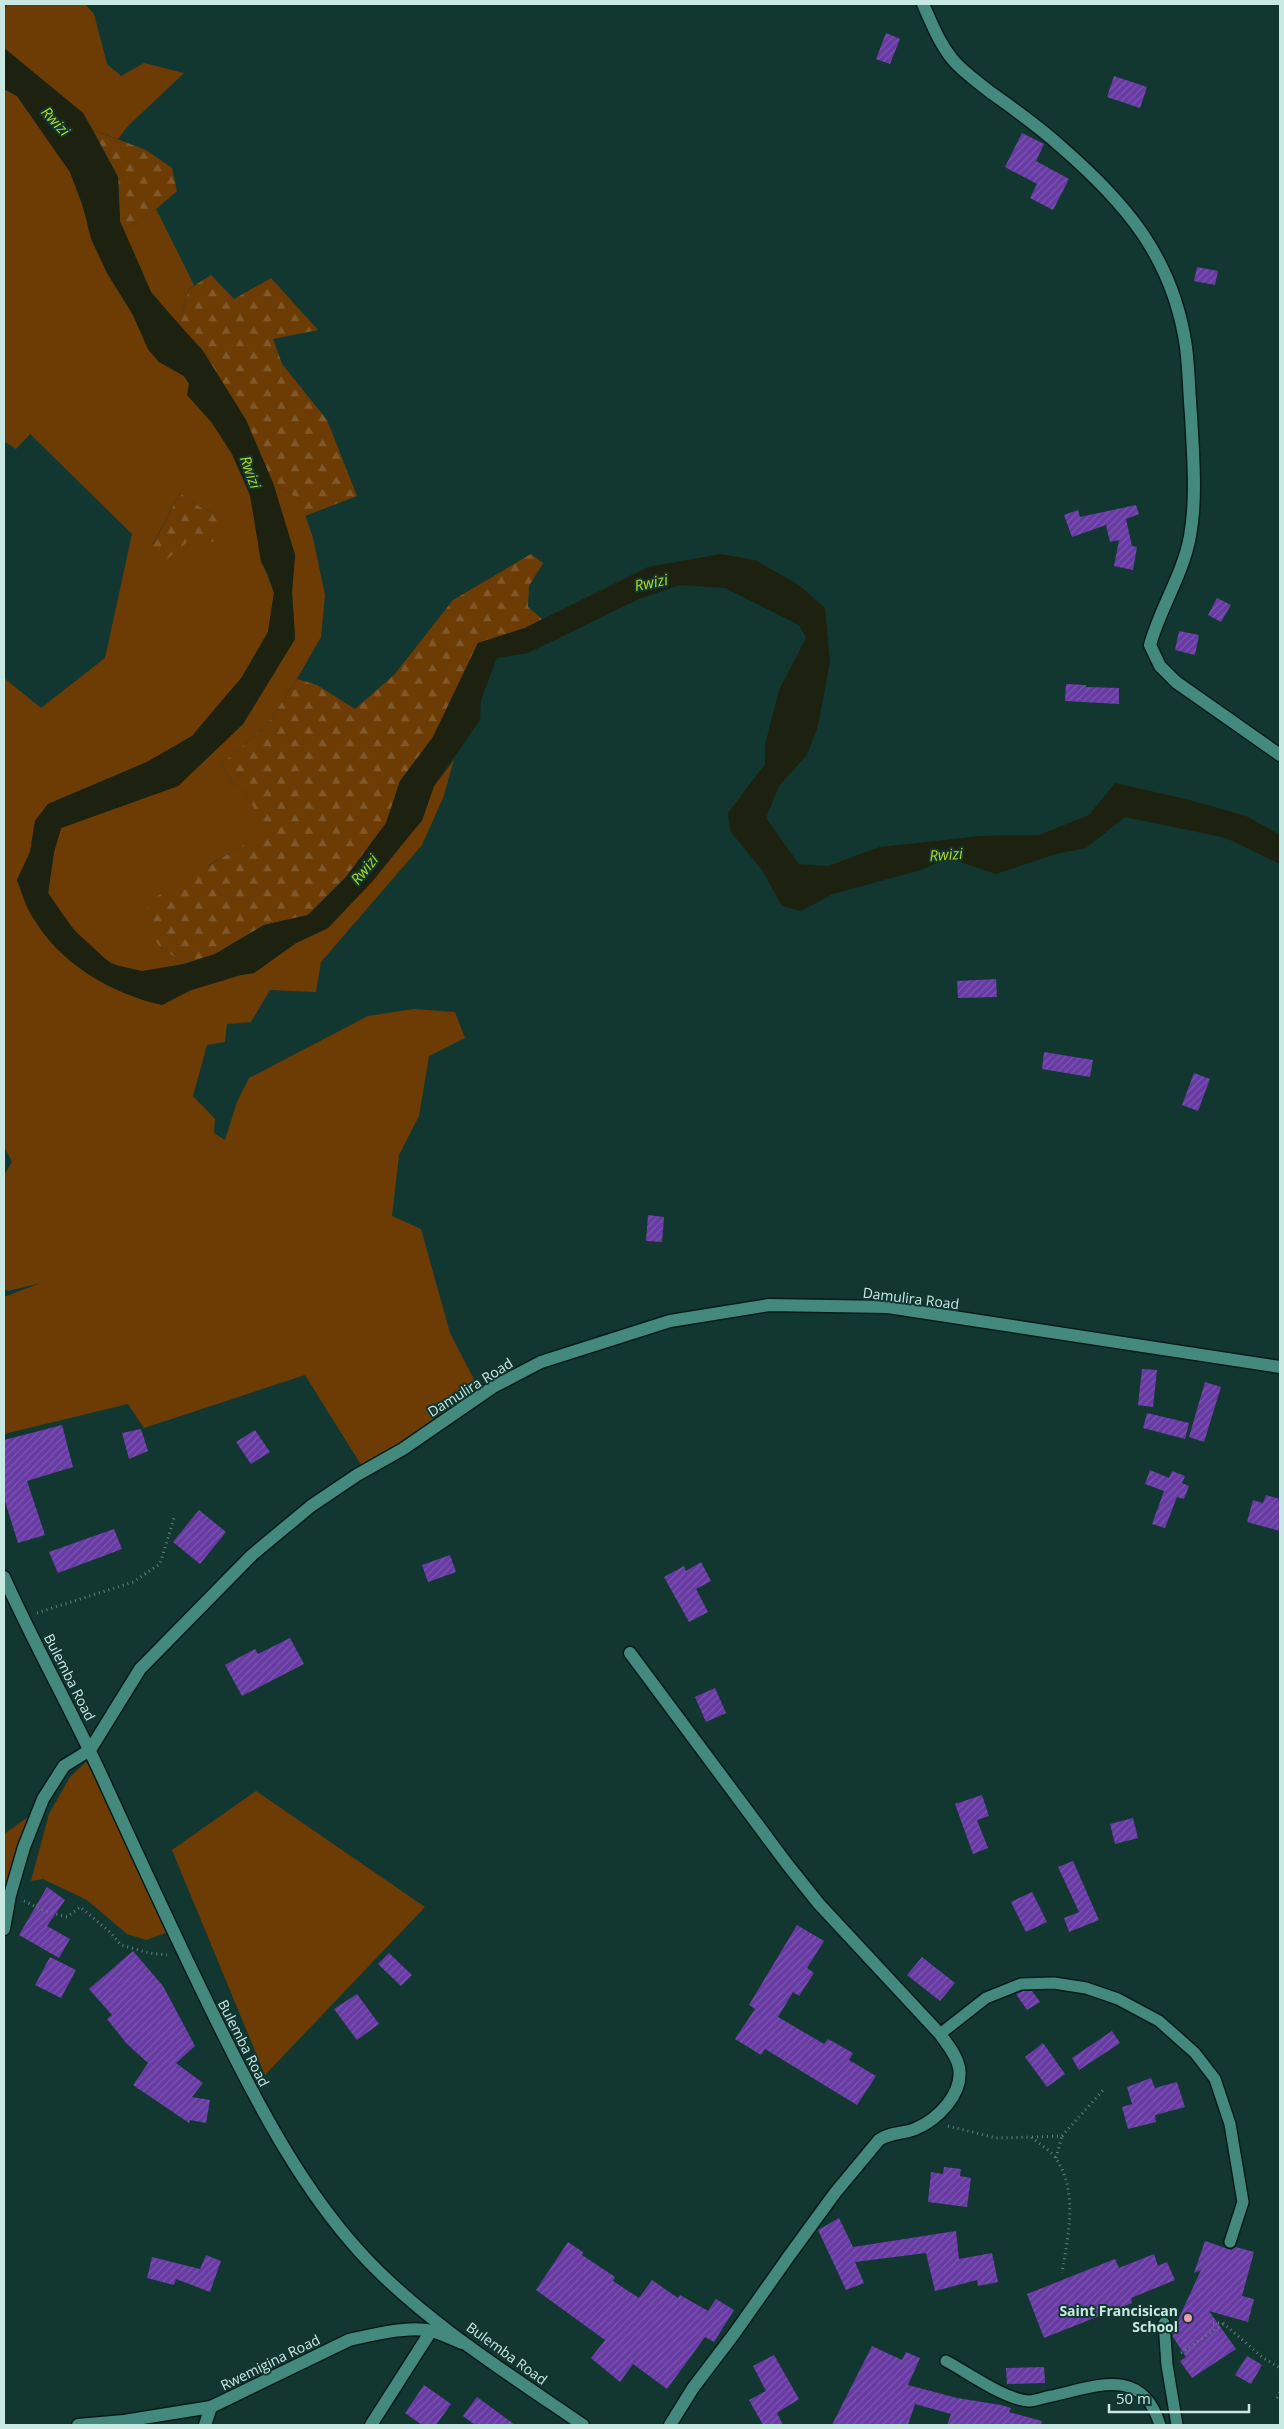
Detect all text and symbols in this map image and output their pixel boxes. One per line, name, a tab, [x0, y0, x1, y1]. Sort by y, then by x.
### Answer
water label: Rwizi	[37, 102, 75, 140]
water label: Rwizi	[236, 453, 266, 491]
water label: Rwizi	[633, 569, 670, 595]
water label: Rwizi	[929, 843, 964, 865]
water label: Rwizi	[346, 850, 382, 888]
street label: Damulira Road	[862, 1283, 960, 1313]
street label: Damulira Road	[424, 1353, 516, 1421]
street label: Bulemba Road	[40, 1630, 100, 1724]
street label: Bulemba Road	[214, 1996, 274, 2090]
place label: Saint Francisican School	[1059, 2301, 1178, 2336]
marker: Saint Francisican School	[1182, 2312, 1194, 2324]
street label: Bulemba Road	[463, 2317, 551, 2389]
street label: Rwemigina Road	[217, 2330, 323, 2394]
scale bar	[1109, 2382, 1249, 2414]
text: 50 m	[1116, 2388, 1151, 2408]

